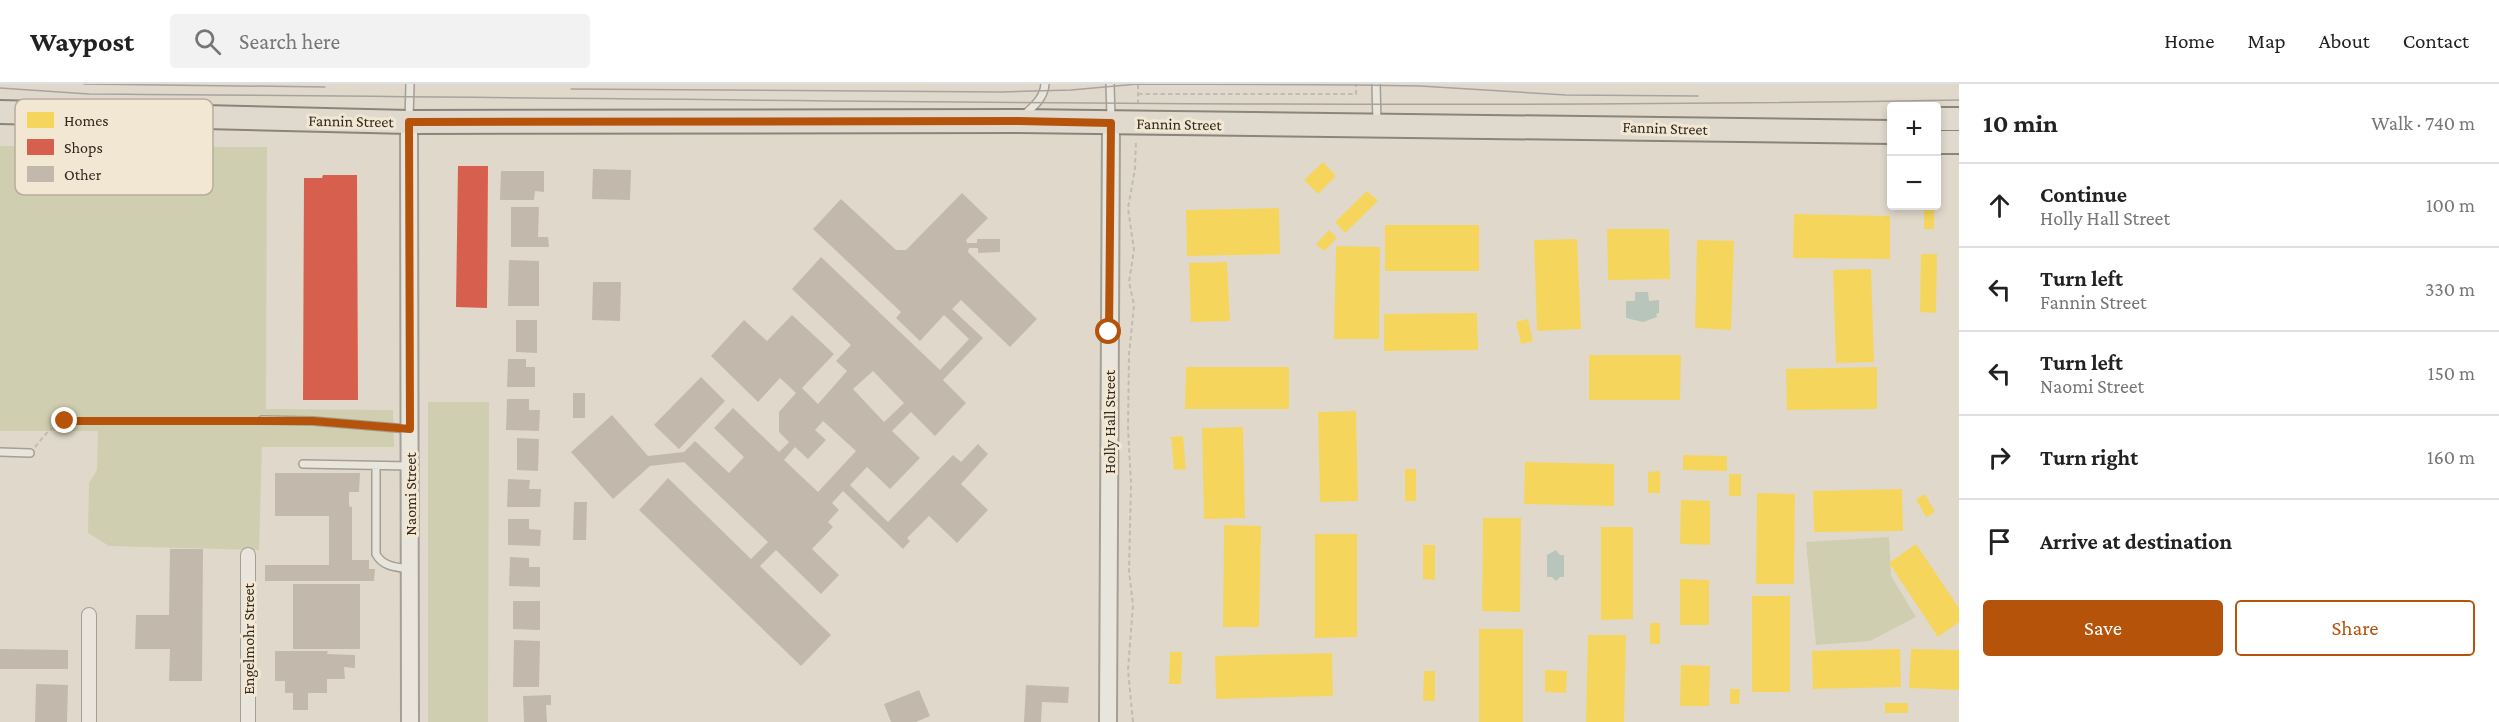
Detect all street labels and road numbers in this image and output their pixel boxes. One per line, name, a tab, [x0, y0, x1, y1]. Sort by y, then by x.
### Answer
street label: Fannin Street	[308, 112, 395, 130]
street label: Fannin Street	[1136, 115, 1223, 133]
street label: Fannin Street	[1622, 118, 1709, 138]
street label: Holly Hall Street	[1101, 369, 1119, 474]
street label: Naomi Street	[402, 452, 419, 536]
street label: Engelmohr Street	[240, 582, 258, 695]

